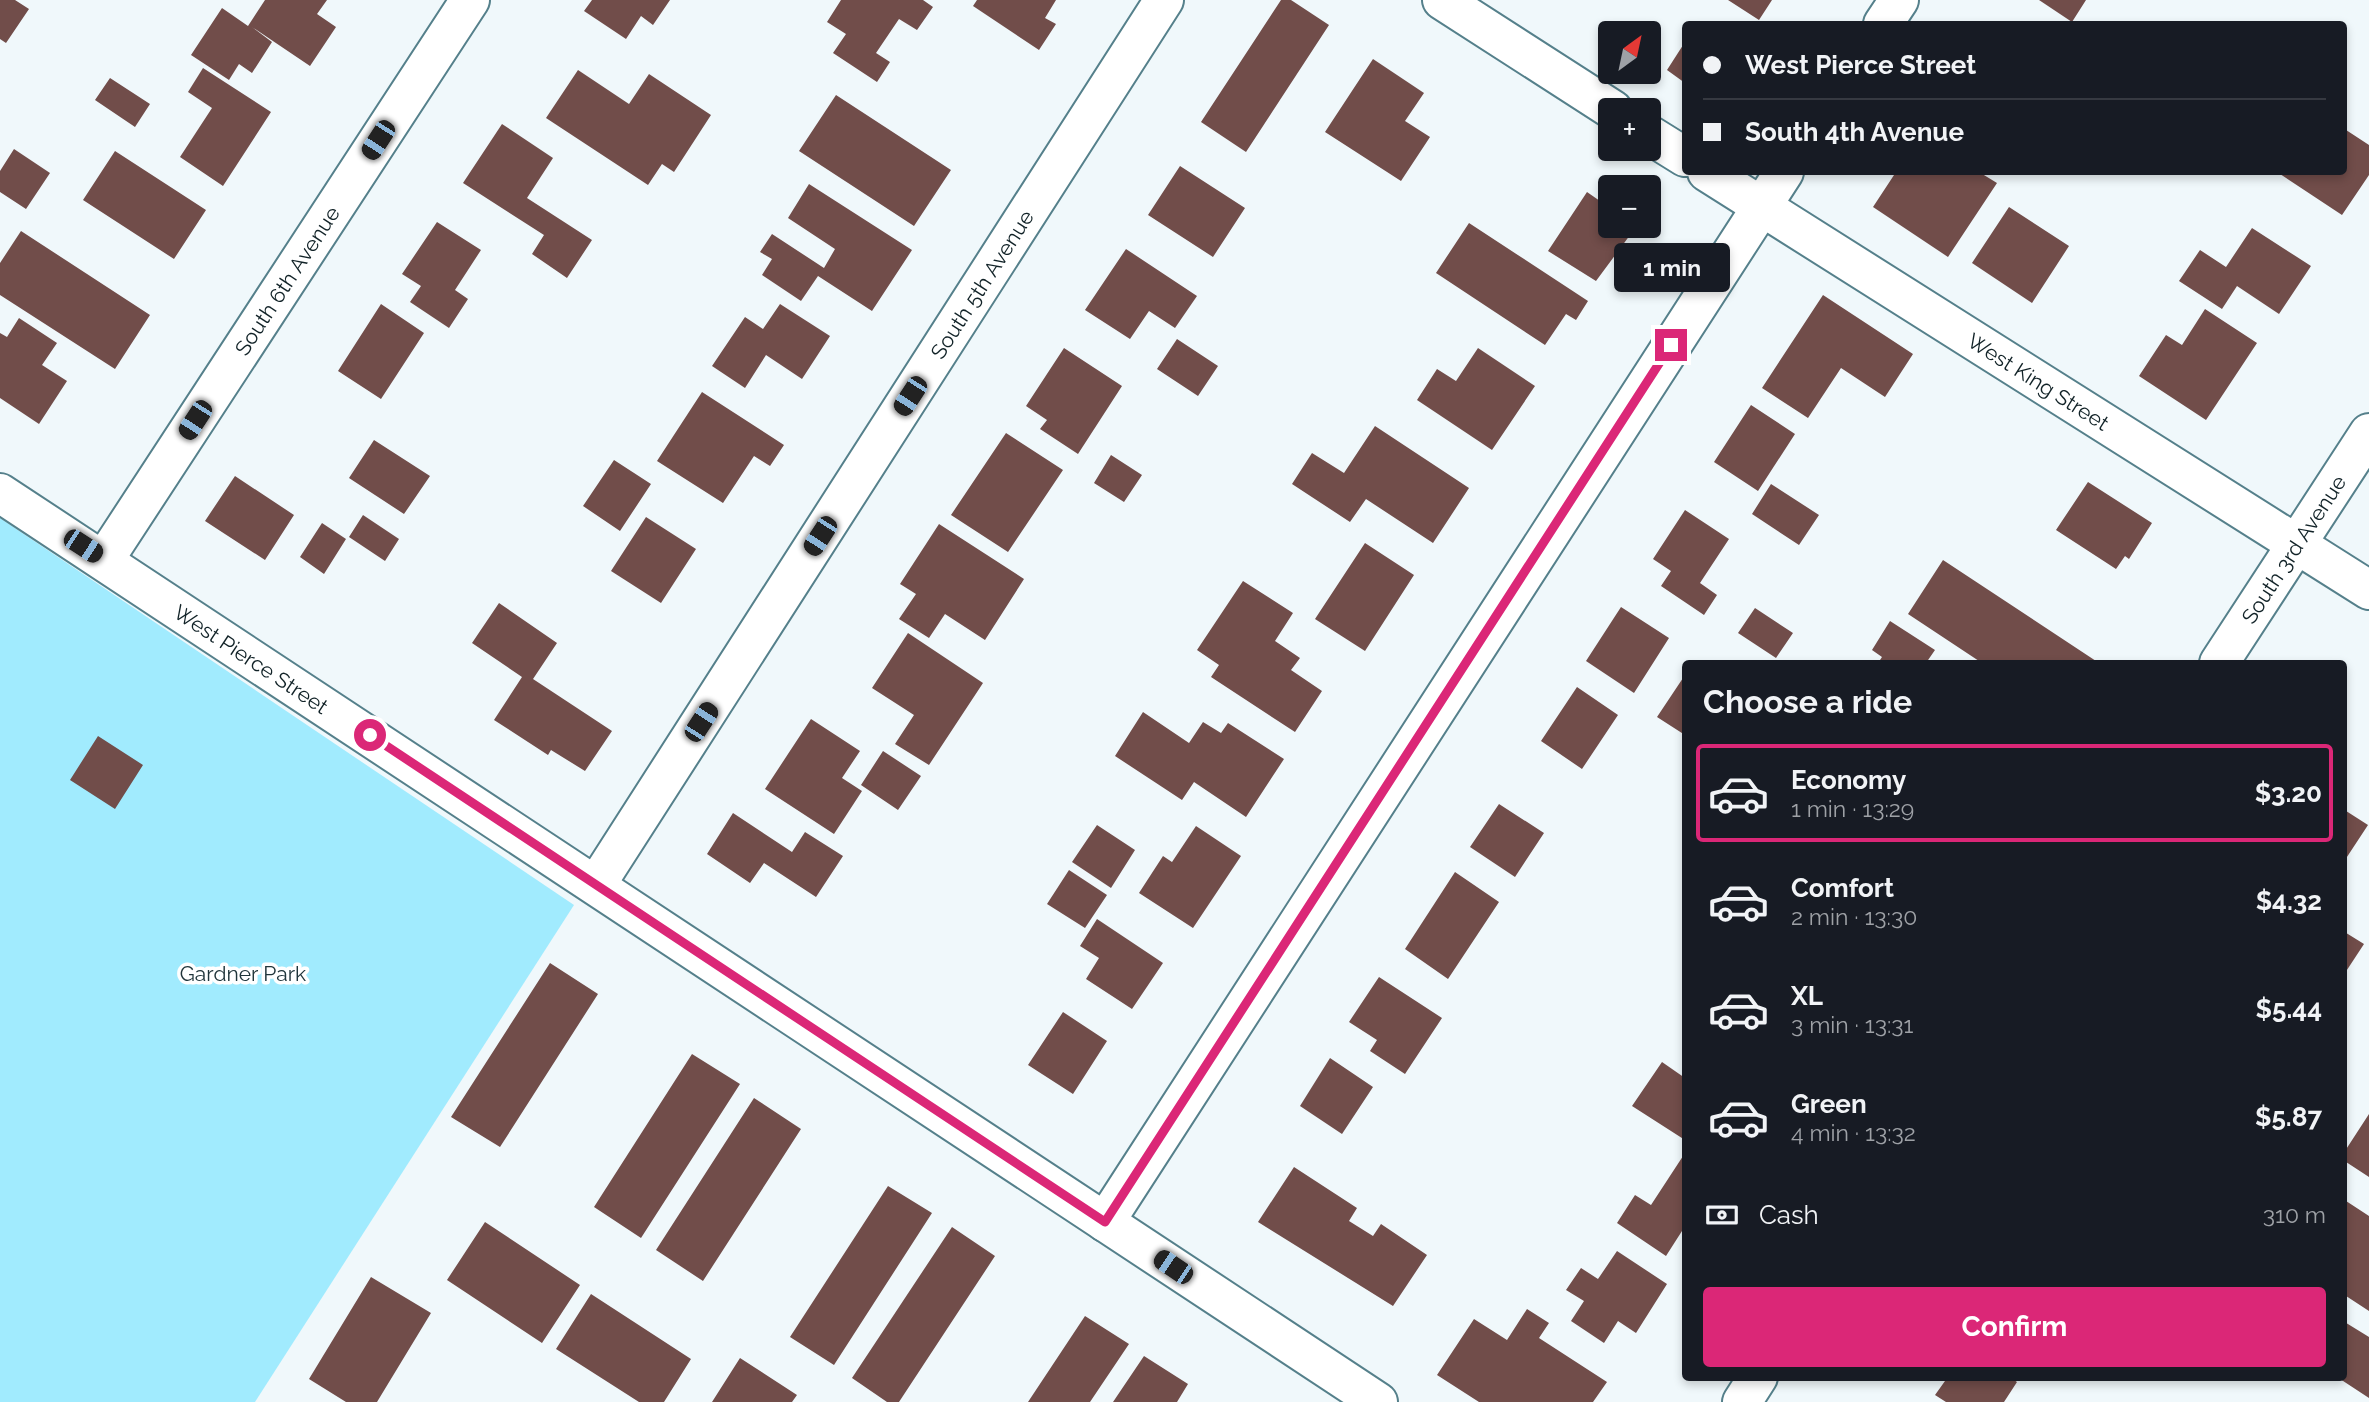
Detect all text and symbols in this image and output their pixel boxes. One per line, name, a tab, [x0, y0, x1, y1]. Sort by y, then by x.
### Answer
north arrow	[1598, 21, 1661, 84]
map controls	[1598, 21, 1661, 238]
text: West Pierce Street	[1745, 50, 1976, 80]
button: +	[1598, 98, 1661, 161]
car	[358, 117, 399, 163]
text: South 4th Avenue	[1745, 117, 1964, 147]
button: −	[1598, 175, 1661, 238]
street label: South 6th Avenue	[229, 201, 344, 360]
street label: South 5th Avenue	[925, 205, 1039, 363]
callout: 1 min	[1613, 244, 1729, 292]
text: 1 min	[1643, 254, 1701, 281]
street label: West King Street	[1963, 327, 2114, 435]
route end	[1655, 329, 1687, 361]
car	[890, 373, 931, 419]
car	[175, 397, 216, 443]
street label: South 3rd Avenue	[2236, 470, 2351, 628]
car	[800, 513, 841, 559]
car	[60, 526, 107, 566]
street label: West Pierce Street	[169, 599, 333, 719]
text: Choose a ride	[1703, 683, 1912, 720]
car	[681, 699, 722, 745]
route start	[354, 719, 386, 751]
icon: car	[1707, 762, 1770, 825]
text: Economy	[1791, 765, 1906, 795]
text: $3.20	[2255, 778, 2322, 808]
text: 1 min · 13:29	[1791, 795, 1914, 822]
icon: car	[1707, 870, 1770, 933]
text: Comfort	[1791, 873, 1894, 903]
text: $4.32	[2256, 886, 2322, 916]
text: 2 min · 13:30	[1791, 903, 1917, 930]
park label: Gardner Park	[180, 961, 306, 986]
icon: car	[1707, 978, 1770, 1041]
text: XL	[1791, 981, 1823, 1011]
text: $5.44	[2256, 994, 2322, 1024]
text: 3 min · 13:31	[1791, 1011, 1913, 1038]
icon: car	[1707, 1086, 1770, 1149]
text: Green	[1791, 1089, 1867, 1119]
text: $5.87	[2255, 1102, 2322, 1132]
text: 4 min · 13:32	[1791, 1119, 1916, 1146]
icon: cash	[1703, 1196, 1741, 1234]
text: Cash	[1759, 1200, 1819, 1230]
text: 310 m	[2263, 1201, 2326, 1228]
car	[1150, 1247, 1197, 1287]
button: Confirm	[1703, 1287, 2326, 1367]

